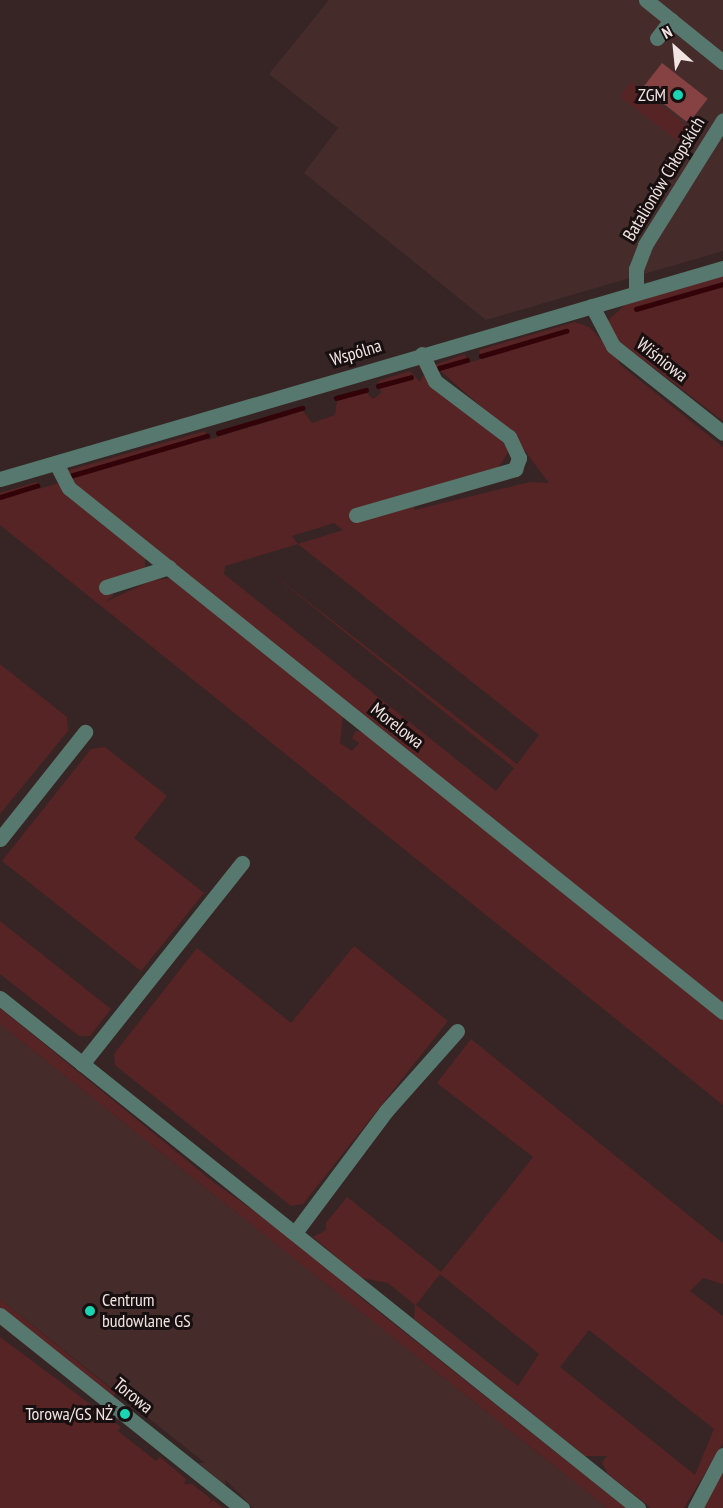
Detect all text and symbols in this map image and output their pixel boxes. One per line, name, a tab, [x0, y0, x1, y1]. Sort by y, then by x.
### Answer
north arrow	[645, 18, 705, 78]
text: N	[658, 21, 675, 43]
place label: ZGM	[638, 84, 666, 106]
marker: ZGM	[671, 88, 685, 102]
street label: Batalionów Chłopskich	[618, 113, 710, 245]
street label: Wiśniowa	[632, 333, 692, 387]
street label: Wspólna	[328, 335, 384, 371]
street label: Morelowa	[366, 699, 428, 753]
place label: Centrum budowlane GS	[102, 1290, 191, 1332]
marker: Centrum budowlane GS	[83, 1304, 97, 1318]
street label: Torowa	[109, 1374, 157, 1418]
place label: Torowa/GS NŻ	[25, 1403, 113, 1425]
marker: Torowa/GS NŻ	[118, 1407, 132, 1421]

